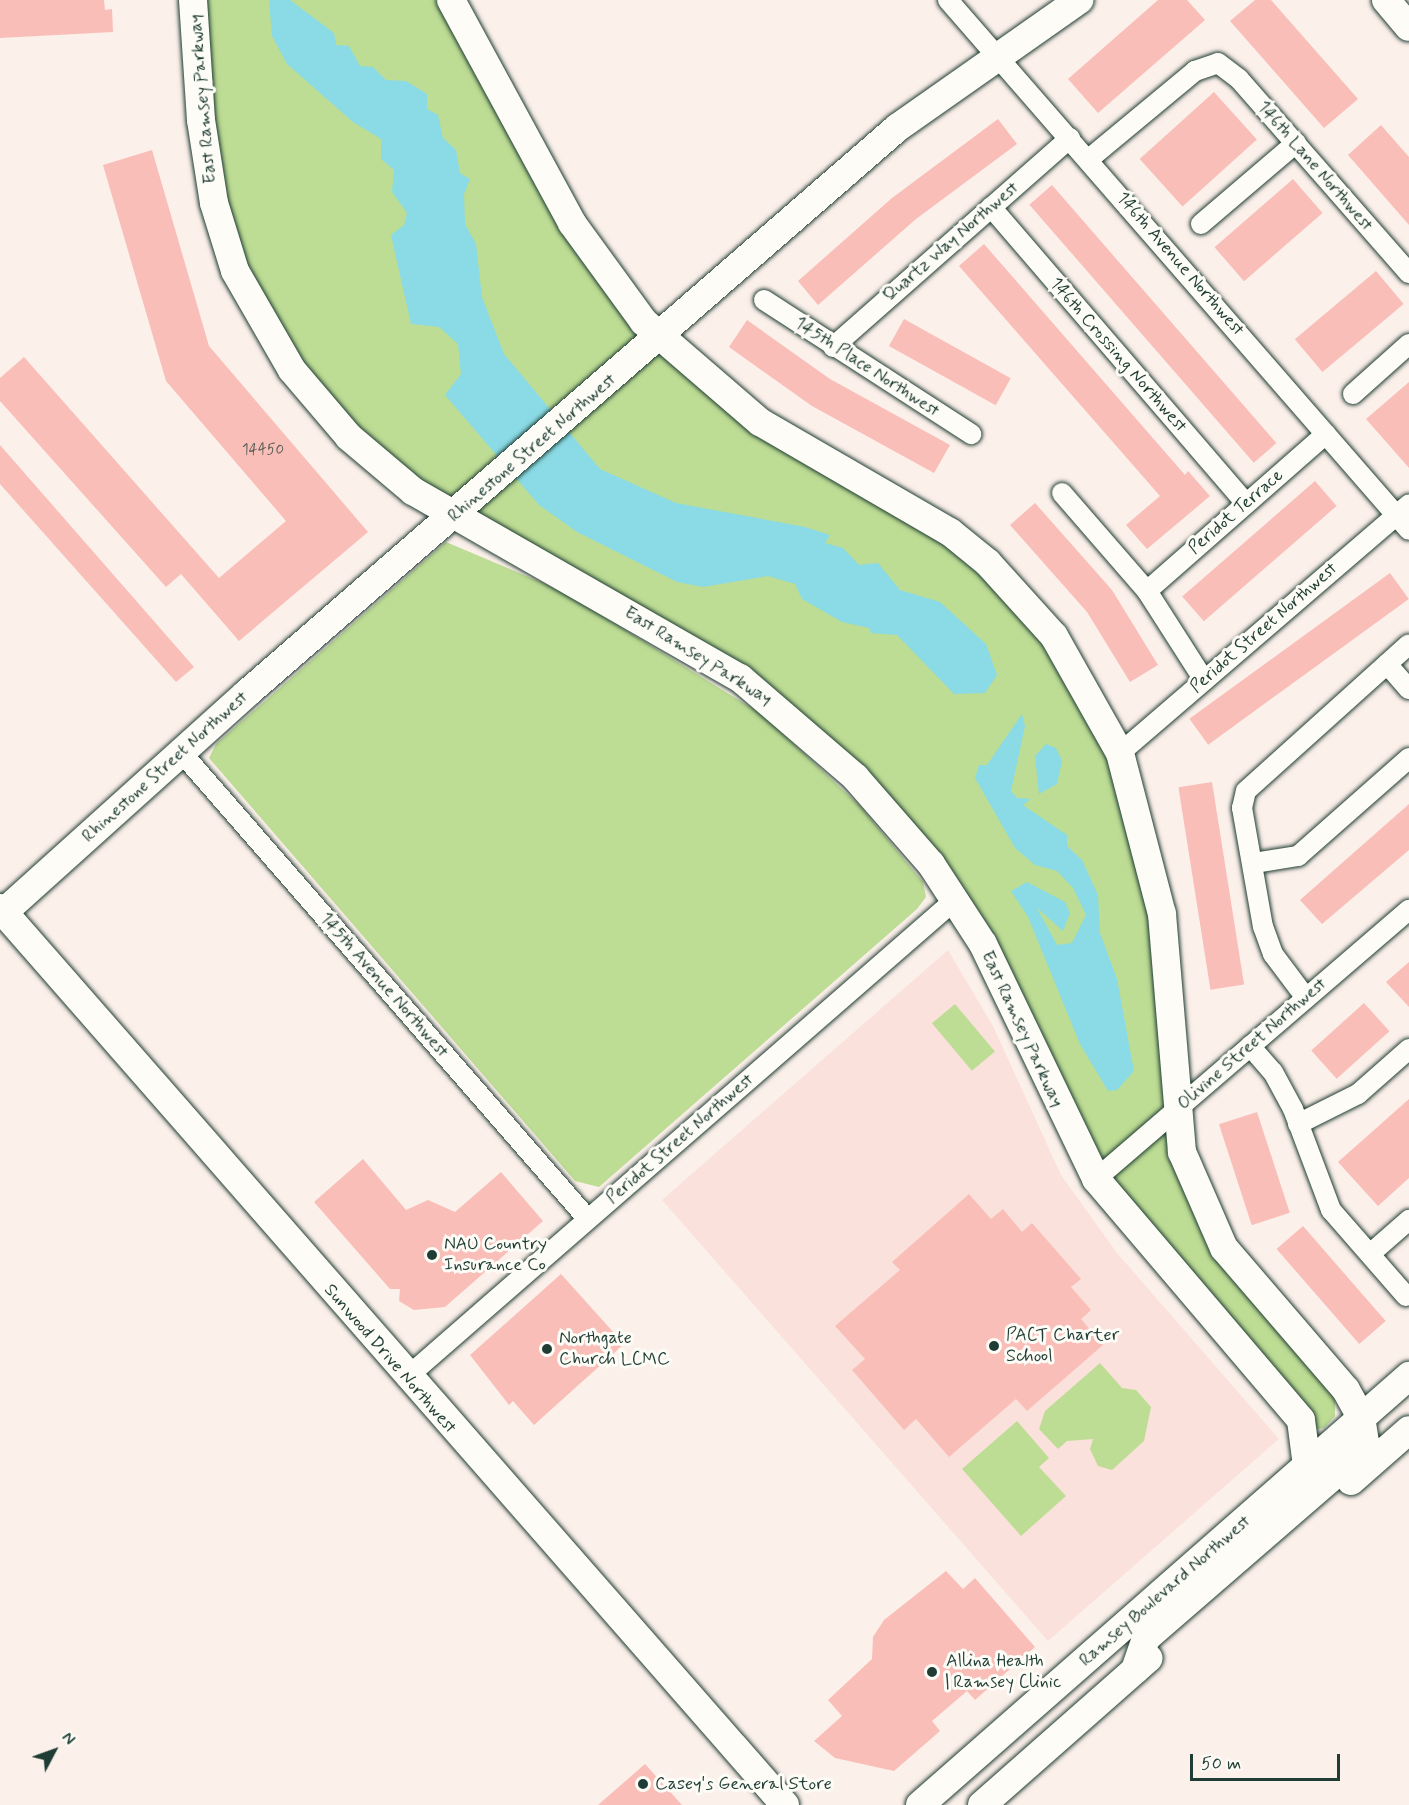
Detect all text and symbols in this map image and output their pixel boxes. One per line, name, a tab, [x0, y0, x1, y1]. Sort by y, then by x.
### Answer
street label: East Ramsey Parkway	[185, 14, 221, 184]
street label: 146th Lane Northwest	[1252, 96, 1378, 236]
street label: Quartz Way Northwest	[878, 176, 1024, 308]
street label: 146th Avenue Northwest	[1111, 187, 1249, 341]
street label: 146th Crossing Northwest	[1045, 274, 1191, 436]
street label: 145th Place Northwest	[790, 312, 944, 422]
street label: Rhinestone Street Northwest	[442, 368, 622, 528]
house number: 14450	[242, 442, 284, 460]
street label: Peridot Terrace	[1185, 466, 1287, 558]
street label: Peridot Street Northwest	[1184, 557, 1344, 699]
street label: East Ramsey Parkway	[621, 602, 775, 710]
street label: Rhinestone Street Northwest	[76, 685, 254, 849]
street label: 145th Avenue Northwest	[315, 908, 453, 1062]
street label: East Ramsey Parkway	[977, 948, 1067, 1110]
street label: Olivine Street Northwest	[1173, 973, 1331, 1115]
street label: Peridot Street Northwest	[600, 1068, 760, 1210]
place label: NAU Country Insurance Co	[444, 1234, 548, 1276]
marker: NAU Country Insurance Co	[425, 1248, 439, 1262]
street label: Sunwood Drive Northwest	[320, 1280, 460, 1438]
place label: PACT Charter School	[1006, 1325, 1119, 1368]
place label: Northgate Church LCMC	[559, 1328, 670, 1370]
marker: PACT Charter School	[987, 1339, 1001, 1353]
marker: Northgate Church LCMC	[540, 1342, 554, 1356]
street label: Ramsey Boulevard Northwest	[1076, 1512, 1254, 1670]
place label: Allina Health | Ramsey Clinic	[946, 1651, 1064, 1694]
marker: Allina Health | Ramsey Clinic	[923, 1663, 941, 1681]
north arrow	[24, 1721, 84, 1781]
text: N	[57, 1728, 79, 1750]
scale bar	[1193, 1742, 1343, 1780]
text: 50 m	[1201, 1752, 1241, 1776]
place label: Casey's General Store	[655, 1773, 826, 1795]
marker: Casey's General Store	[636, 1777, 650, 1791]

